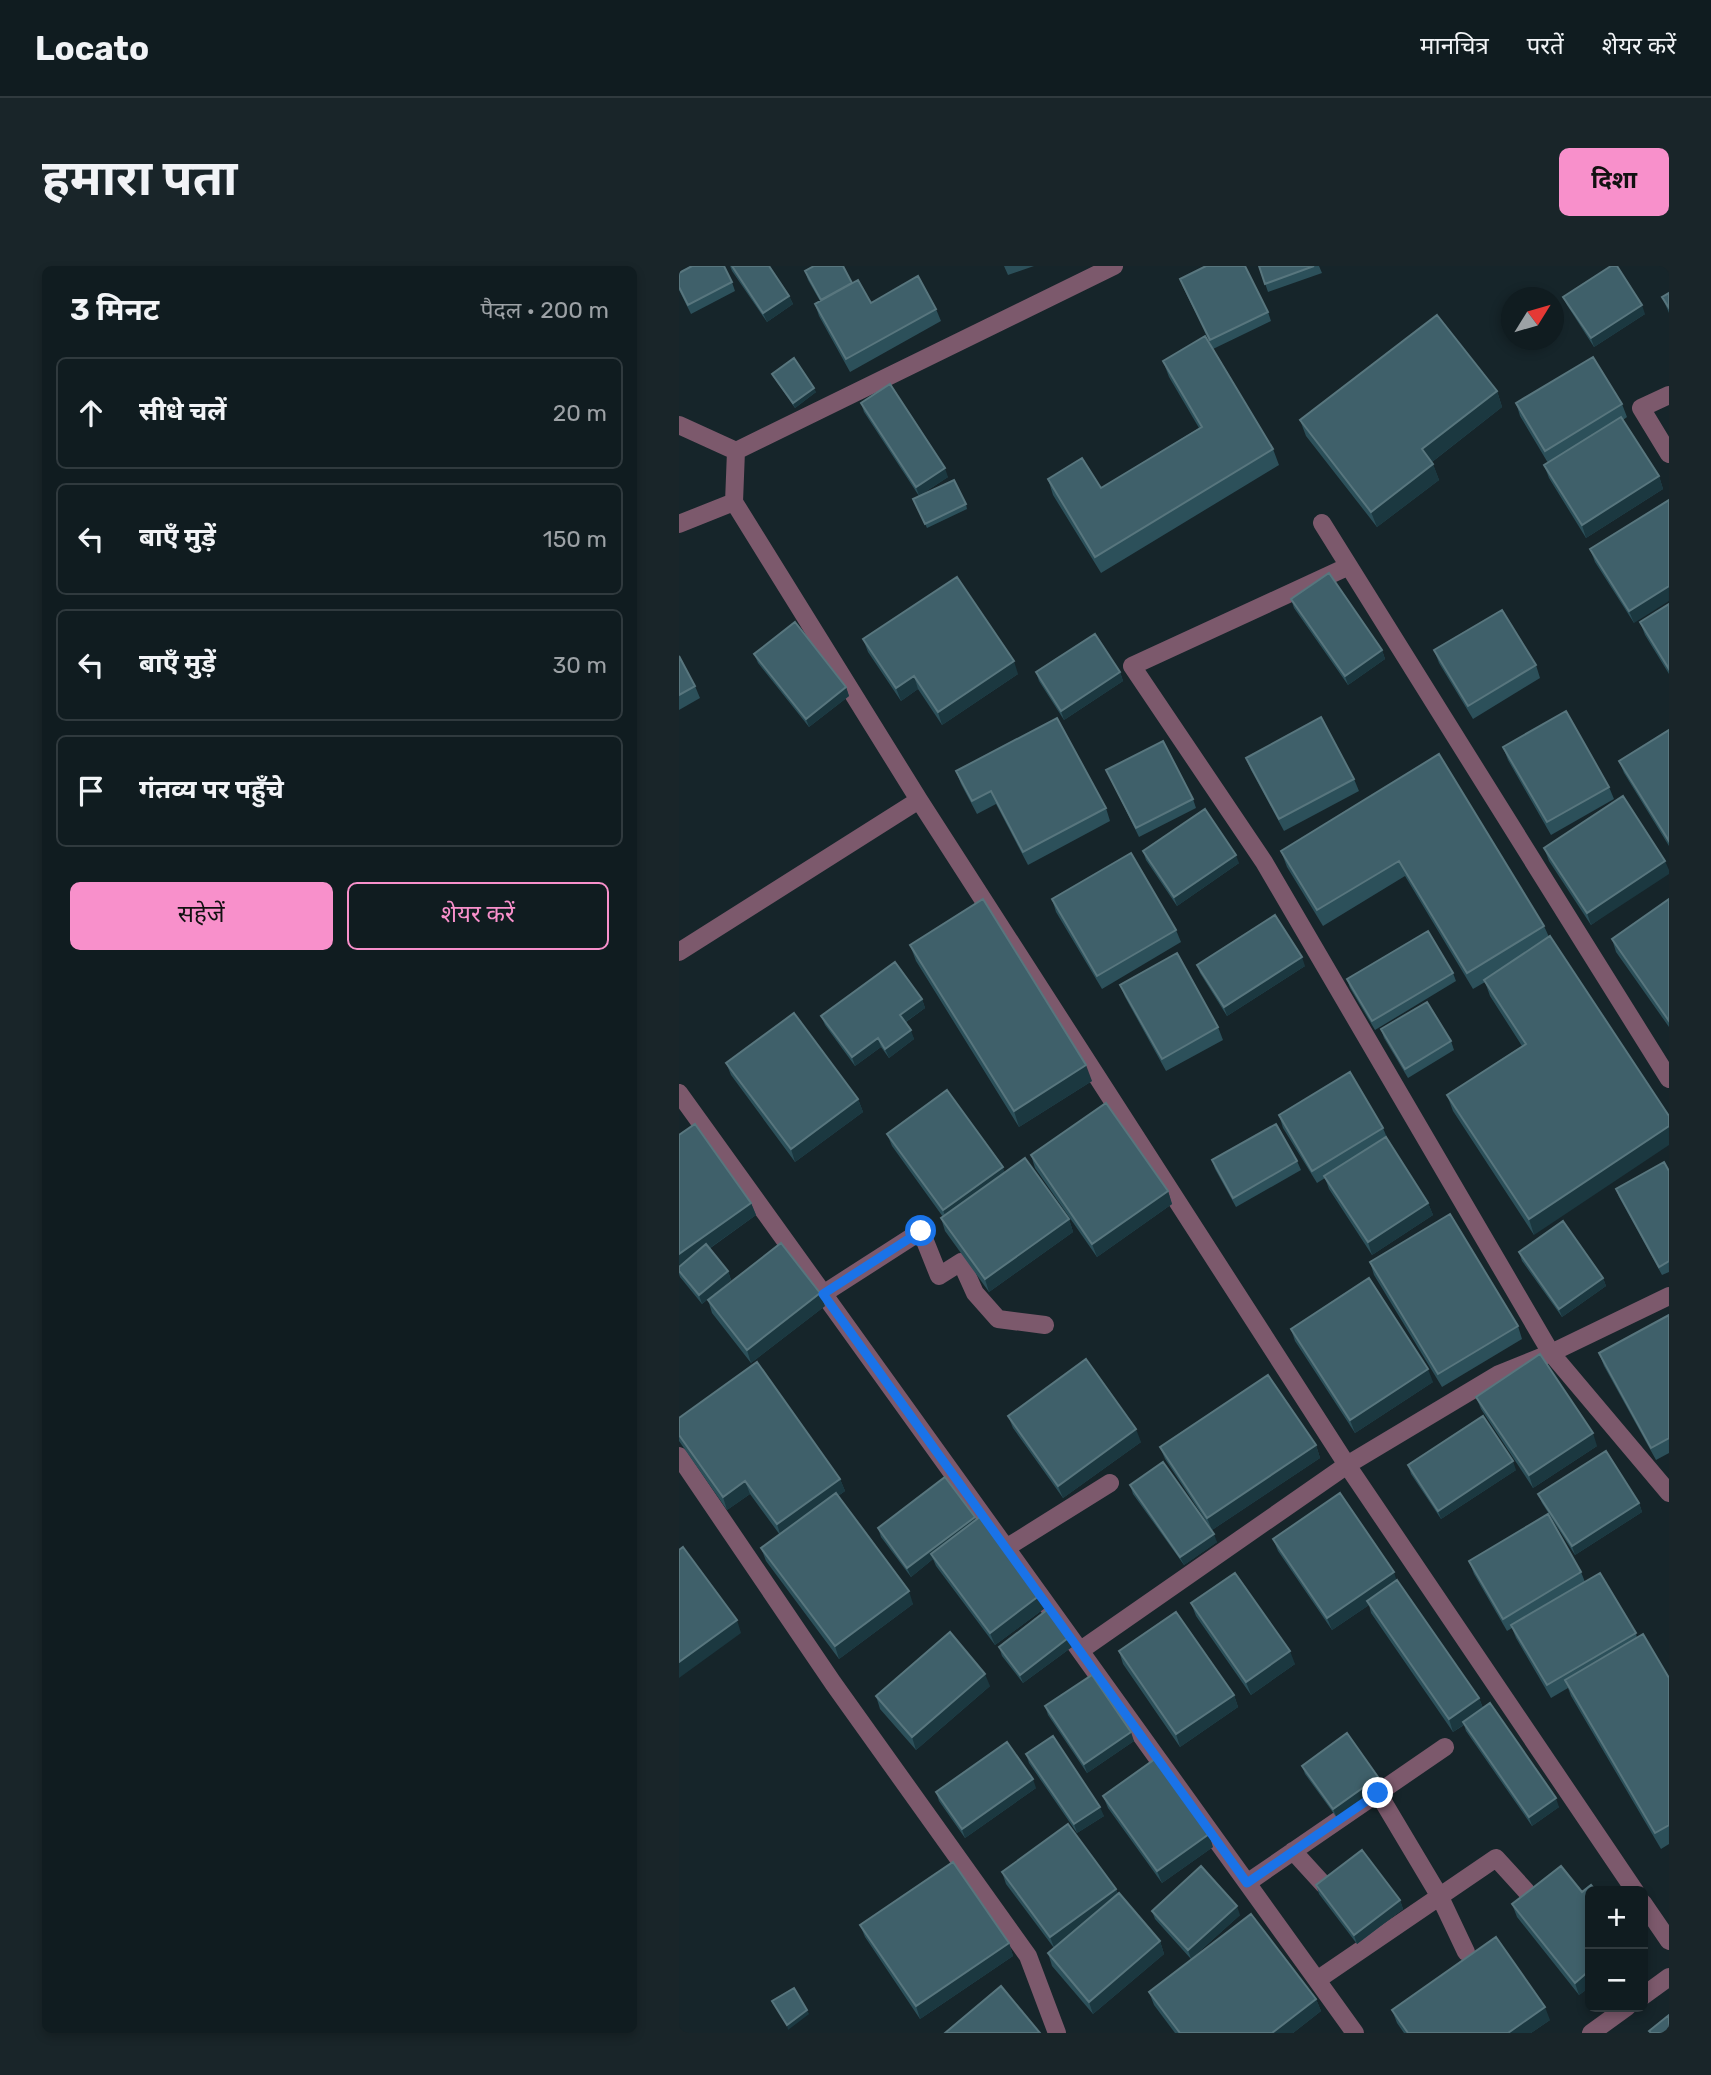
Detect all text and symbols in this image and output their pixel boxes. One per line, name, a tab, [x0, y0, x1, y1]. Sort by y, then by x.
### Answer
text: Locato	[35, 29, 149, 68]
text: मानचित्र	[1420, 32, 1489, 60]
text: परतें	[1527, 32, 1564, 60]
text: शेयर करें	[1602, 32, 1676, 60]
button: दिशा	[1559, 148, 1669, 216]
text: हमारा पता	[42, 149, 237, 207]
north arrow	[1501, 287, 1564, 350]
text: 3 मिनट	[70, 292, 159, 328]
text: पैदल · 200 m	[480, 296, 609, 324]
icon: ahead	[72, 394, 110, 432]
text: सीधे चलें	[139, 396, 227, 427]
text: 20 m	[553, 399, 607, 427]
icon: left	[72, 520, 110, 558]
text: बाएँ मुड़ें	[139, 522, 216, 553]
text: 150 m	[543, 525, 607, 553]
icon: left	[72, 646, 110, 684]
text: बाएँ मुड़ें	[139, 648, 216, 679]
text: 30 m	[552, 651, 607, 679]
icon: arrive	[72, 772, 110, 810]
text: गंतव्य पर पहुँचे	[139, 774, 284, 805]
button: सहेजें	[70, 882, 333, 950]
button: शेयर करें	[347, 882, 609, 950]
route start	[905, 1215, 936, 1246]
route end	[1362, 1777, 1393, 1808]
map controls	[1585, 1886, 1648, 2012]
button: +	[1585, 1886, 1648, 1949]
button: −	[1585, 1949, 1648, 2012]

